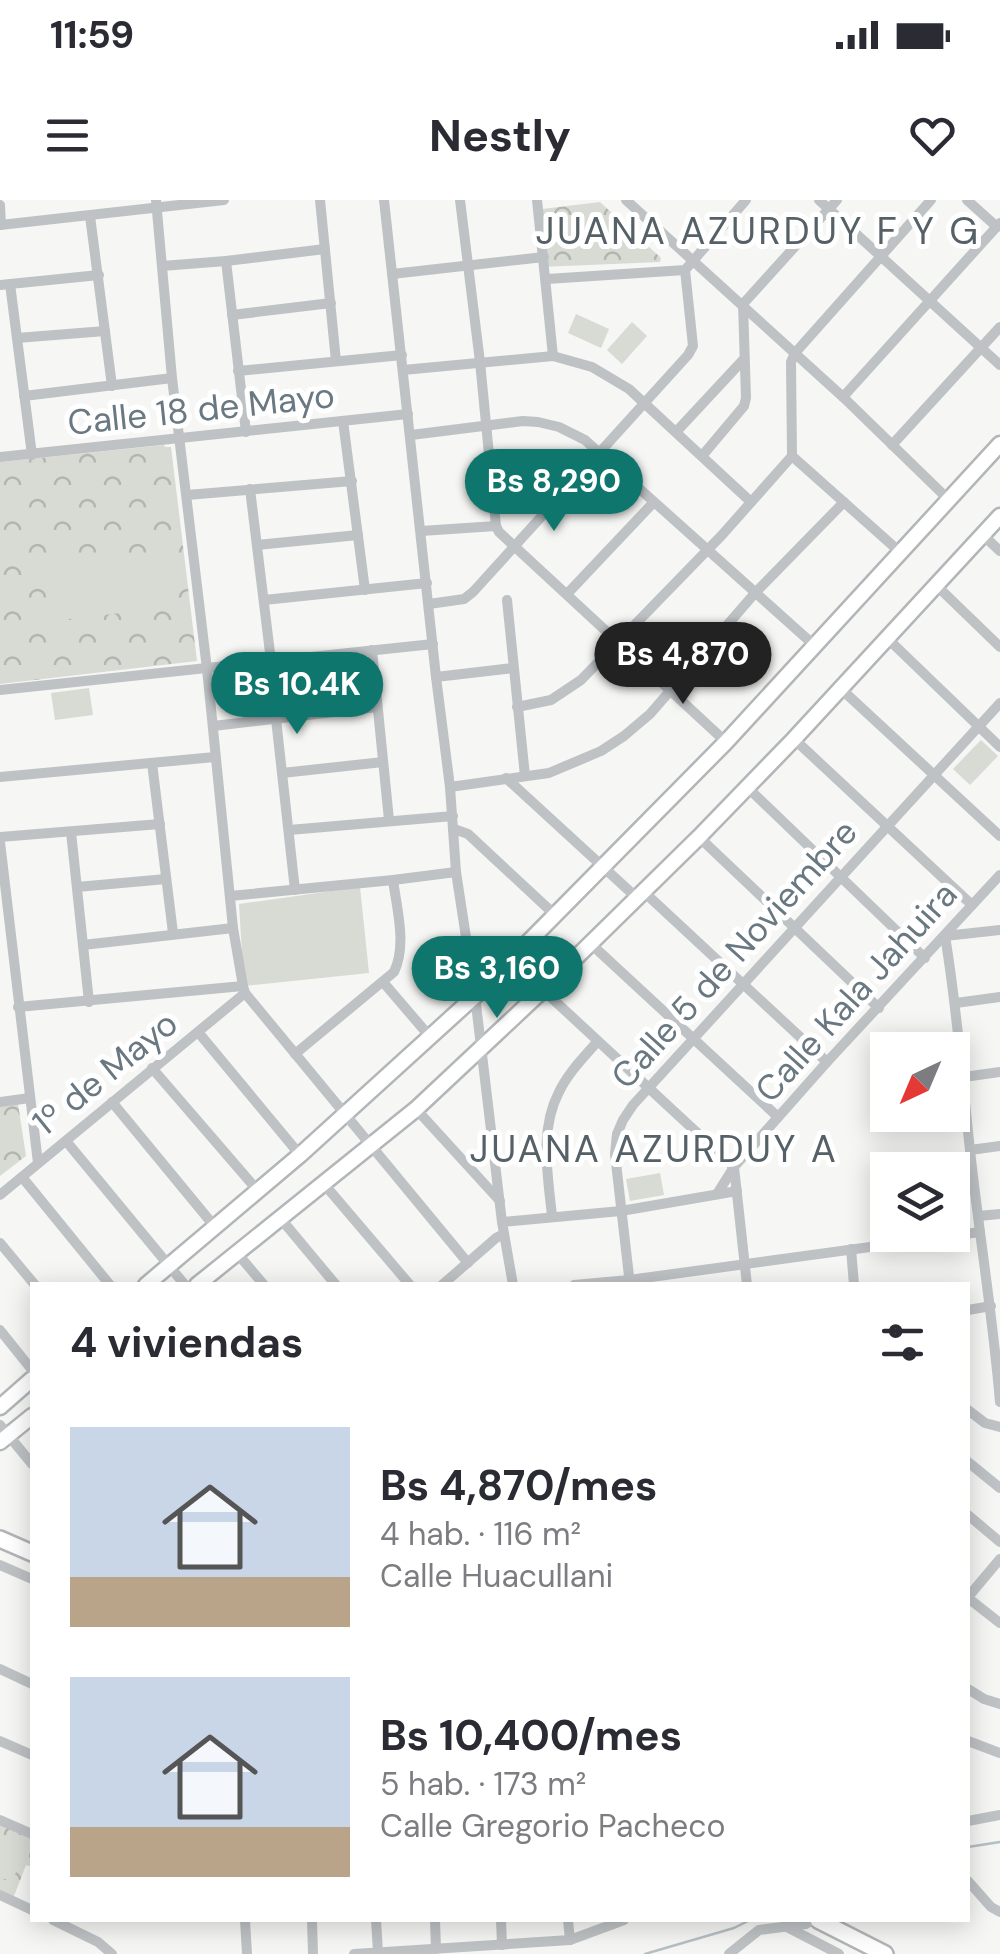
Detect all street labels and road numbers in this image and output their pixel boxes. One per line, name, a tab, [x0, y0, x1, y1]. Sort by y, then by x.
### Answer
street label: Calle 18 de Mayo	[65, 372, 337, 446]
street label: Calle 5 de Noviembre	[601, 810, 867, 1098]
street label: Calle Kala Jahuira	[745, 872, 967, 1112]
street label: 1º de Mayo	[23, 1000, 187, 1146]

